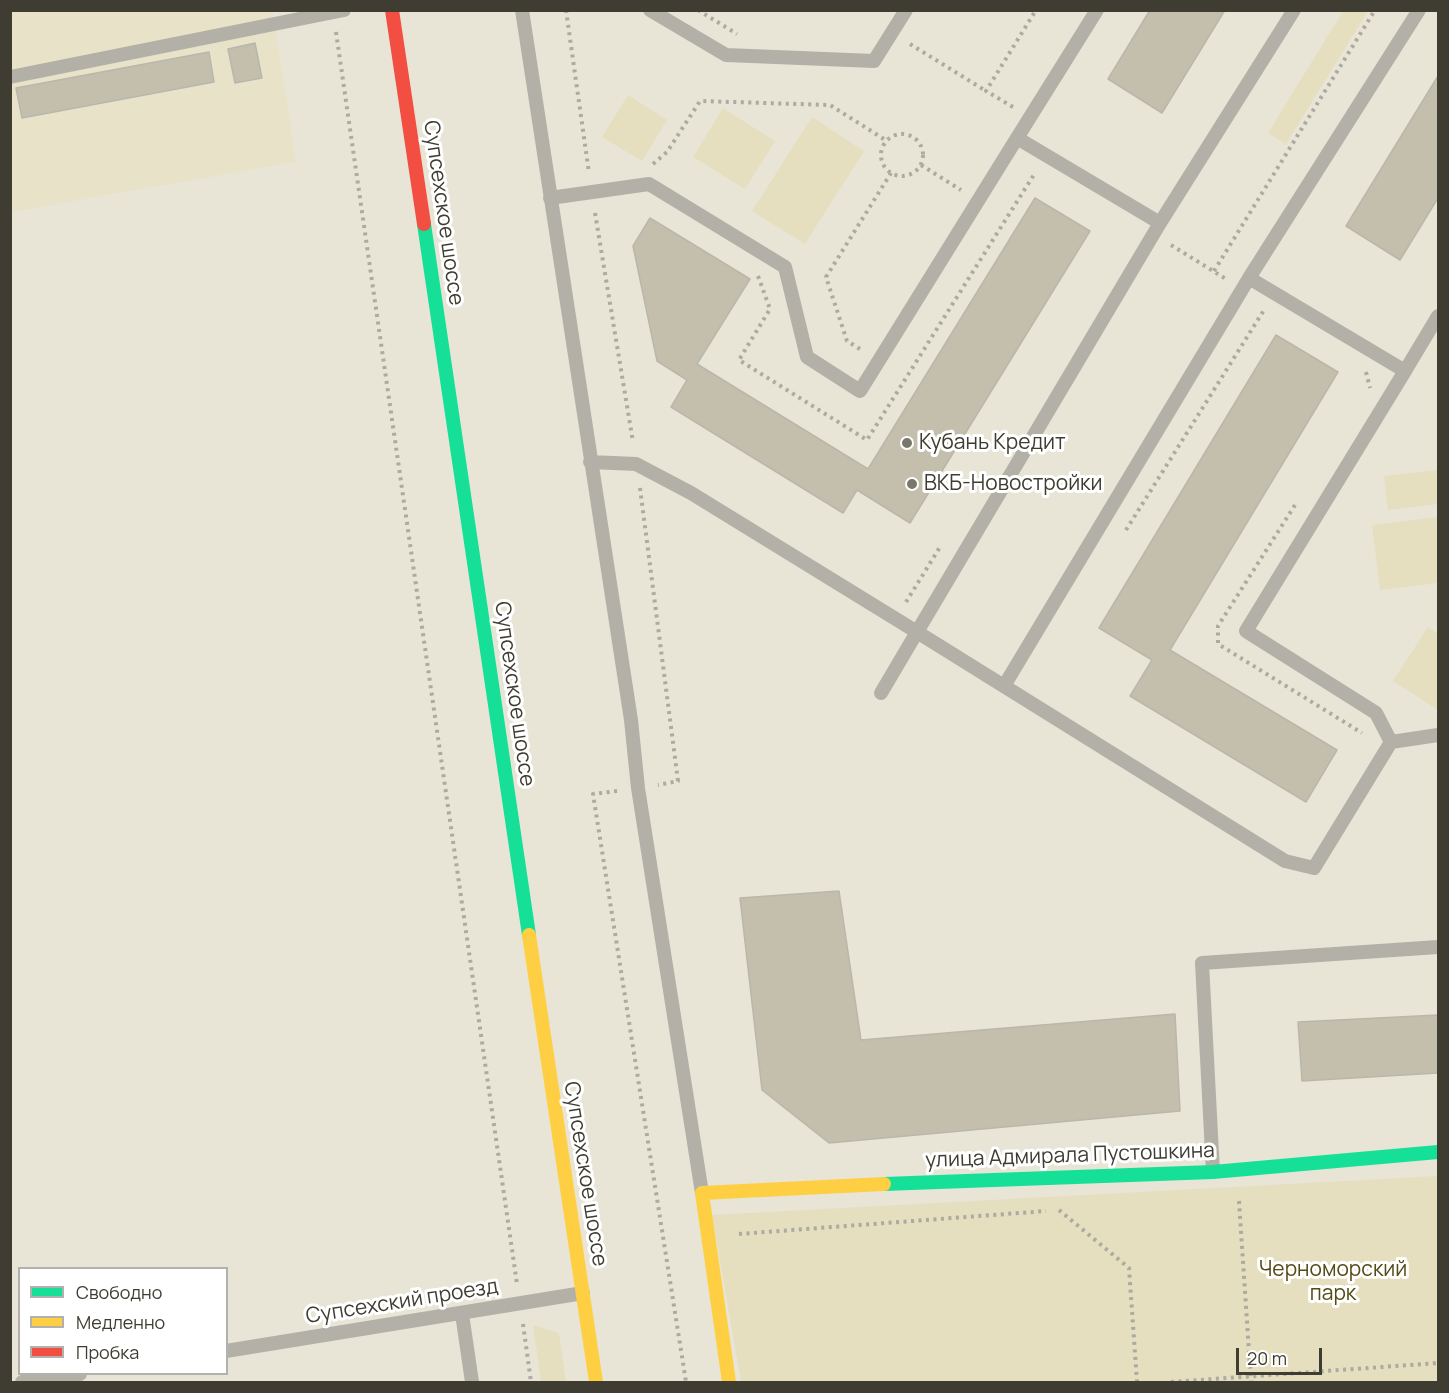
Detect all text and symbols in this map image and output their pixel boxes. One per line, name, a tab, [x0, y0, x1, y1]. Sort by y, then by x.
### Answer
street label: Супсехское шоссе	[418, 119, 468, 307]
place label: Кубань Кредит	[919, 430, 1066, 456]
marker: Кубань Кредит	[900, 436, 914, 450]
place label: ВКБ-Новостройки	[924, 471, 1102, 497]
marker: ВКБ-Новостройки	[905, 477, 919, 491]
street label: Супсехское шоссе	[489, 600, 539, 788]
street label: Супсехское шоссе	[558, 1080, 612, 1268]
street label: улица Адмирала Пустошкина	[925, 1138, 1215, 1174]
park label: Черноморский парк	[1259, 1257, 1407, 1307]
legend	[18, 1267, 228, 1375]
street label: Супсехский проезд	[304, 1274, 500, 1330]
text: Свободно	[76, 1280, 162, 1304]
text: Медленно	[76, 1310, 165, 1334]
scale bar	[1239, 1336, 1324, 1374]
text: Пробка	[76, 1340, 139, 1364]
text: 20 m	[1247, 1346, 1287, 1370]

